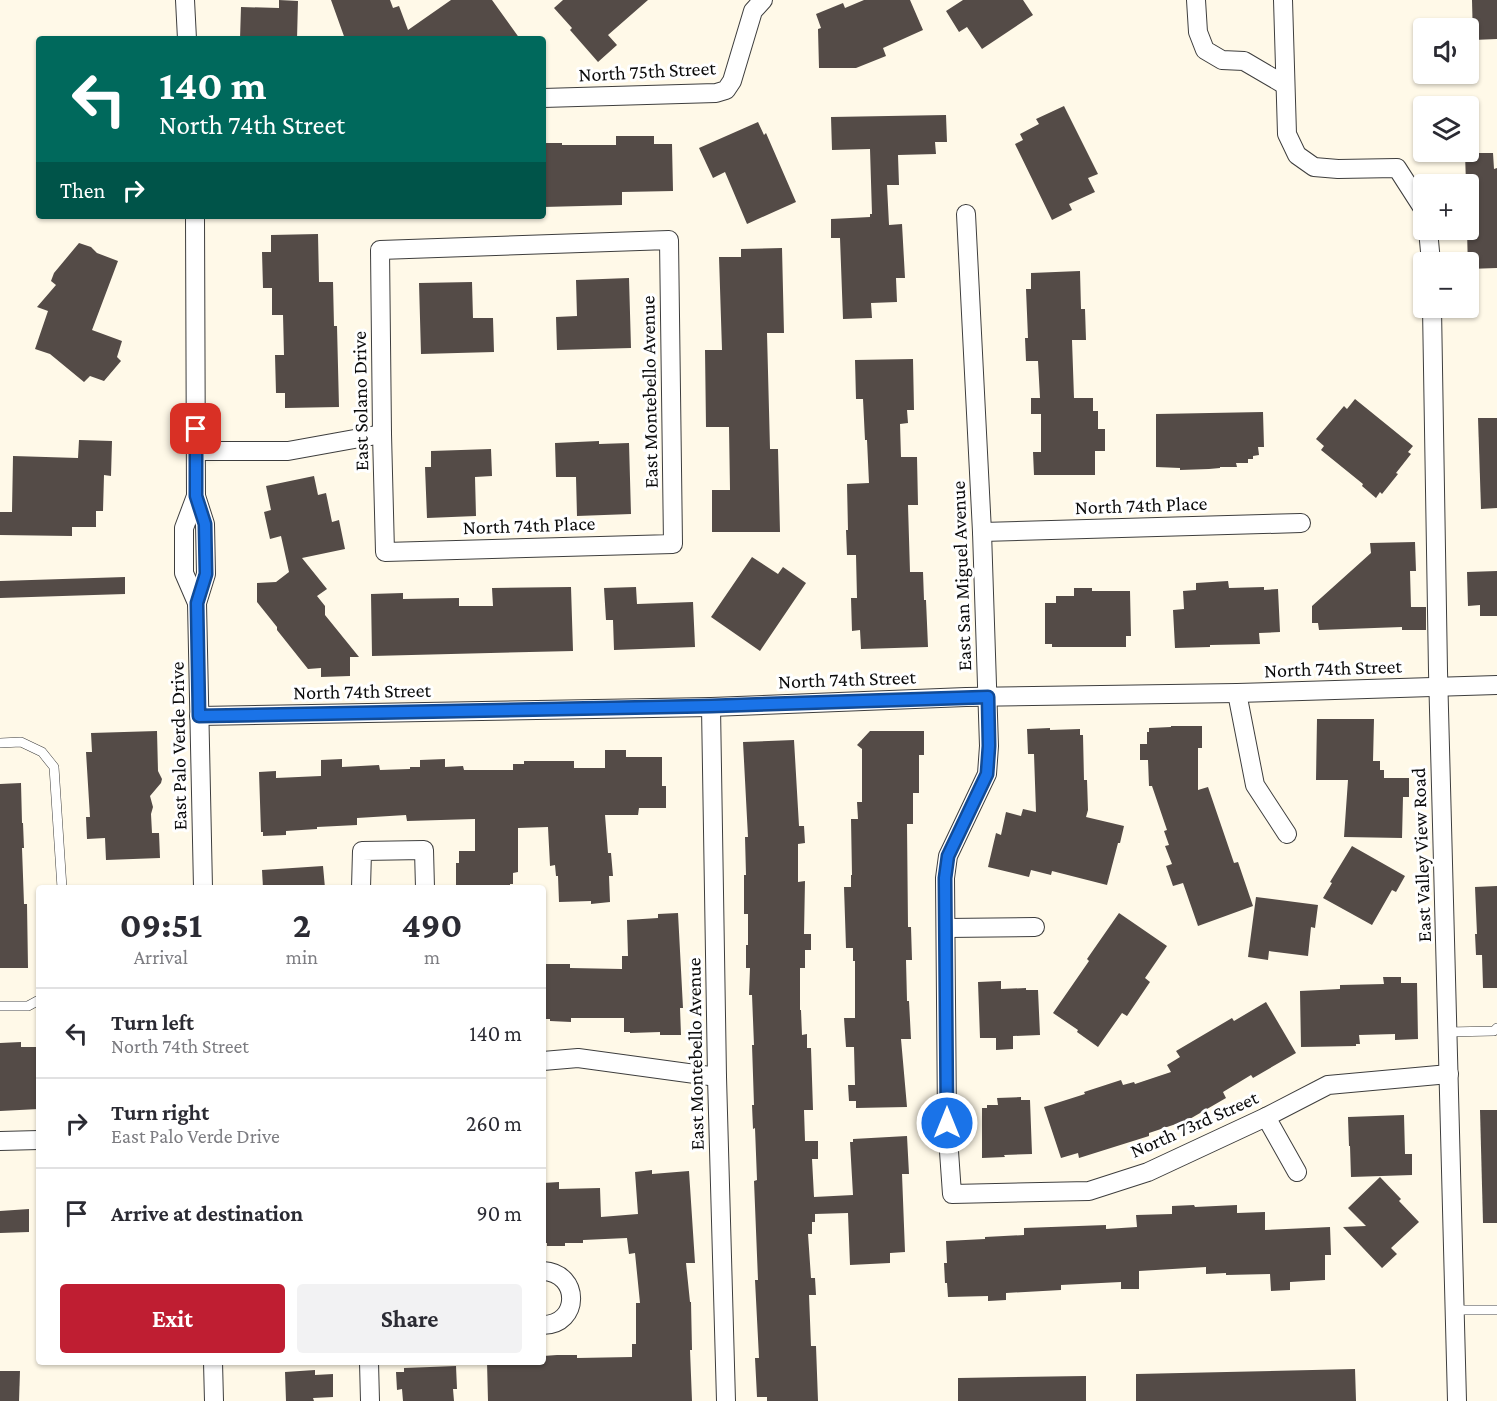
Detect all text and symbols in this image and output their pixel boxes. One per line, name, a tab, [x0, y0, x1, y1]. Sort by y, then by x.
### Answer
map controls	[1413, 18, 1479, 318]
button: sound	[1413, 18, 1479, 84]
street label: North 75th Street	[578, 56, 717, 86]
icon: left	[60, 60, 138, 138]
text: 140 m	[159, 61, 267, 108]
button: layers	[1413, 96, 1479, 162]
text: North 74th Street	[159, 110, 345, 140]
icon: right	[117, 174, 150, 207]
button: +	[1413, 174, 1479, 240]
text: Then	[60, 178, 105, 203]
button: −	[1413, 252, 1479, 318]
street label: East Montebello Avenue	[636, 295, 662, 489]
street label: East Solano Drive	[348, 331, 372, 471]
pin	[170, 403, 221, 454]
icon: arrive	[179, 412, 212, 445]
street label: East San Miguel Avenue	[947, 480, 976, 671]
street label: North 74th Place	[1074, 492, 1208, 518]
street label: North 74th Place	[462, 512, 596, 538]
street label: North 74th Street	[1264, 655, 1403, 681]
street label: East Palo Verde Drive	[166, 661, 190, 831]
street label: North 74th Street	[778, 666, 917, 692]
street label: North 74th Street	[293, 679, 432, 703]
street label: East Valley View Road	[1407, 767, 1436, 943]
text: 09:51	[120, 905, 202, 945]
text: 2	[293, 905, 311, 945]
text: 490	[402, 905, 462, 945]
text: Arrival	[134, 946, 188, 968]
text: min	[286, 946, 318, 968]
text: m	[424, 946, 440, 968]
street label: East Montebello Avenue	[682, 957, 708, 1151]
text: Turn left	[111, 1010, 194, 1035]
icon: left	[60, 1017, 93, 1050]
text: 140 m	[469, 1021, 522, 1046]
text: North 74th Street	[111, 1035, 249, 1057]
street label: North 73rd Street	[1127, 1086, 1262, 1162]
position arrow	[915, 1091, 979, 1155]
text: Turn right	[111, 1100, 209, 1125]
icon: right	[60, 1107, 93, 1140]
text: 260 m	[466, 1111, 522, 1136]
text: East Palo Verde Drive	[111, 1125, 280, 1147]
icon: arrive	[60, 1197, 93, 1230]
text: Arrive at destination	[111, 1201, 303, 1226]
text: 90 m	[477, 1201, 522, 1226]
button: Exit	[60, 1284, 285, 1353]
button: Share	[297, 1284, 522, 1353]

